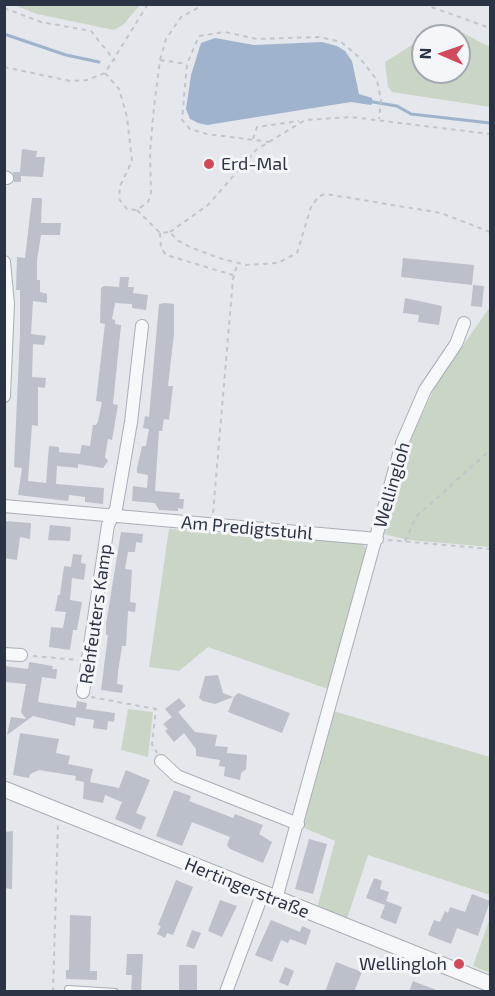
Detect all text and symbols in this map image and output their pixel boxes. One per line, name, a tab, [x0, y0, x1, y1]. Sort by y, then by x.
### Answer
north arrow	[411, 24, 471, 84]
text: N	[415, 47, 434, 60]
place label: Erd-Mal	[221, 153, 288, 175]
marker: Erd-Mal	[202, 157, 216, 171]
street label: Wellingloh	[369, 440, 415, 530]
street label: Am Predigtstuhl	[180, 511, 314, 545]
street label: Rehfeuters Kamp	[75, 542, 117, 686]
street label: Hertingerstraße	[182, 853, 312, 923]
place label: Wellingloh	[359, 953, 447, 975]
marker: Wellingloh	[452, 957, 466, 971]

